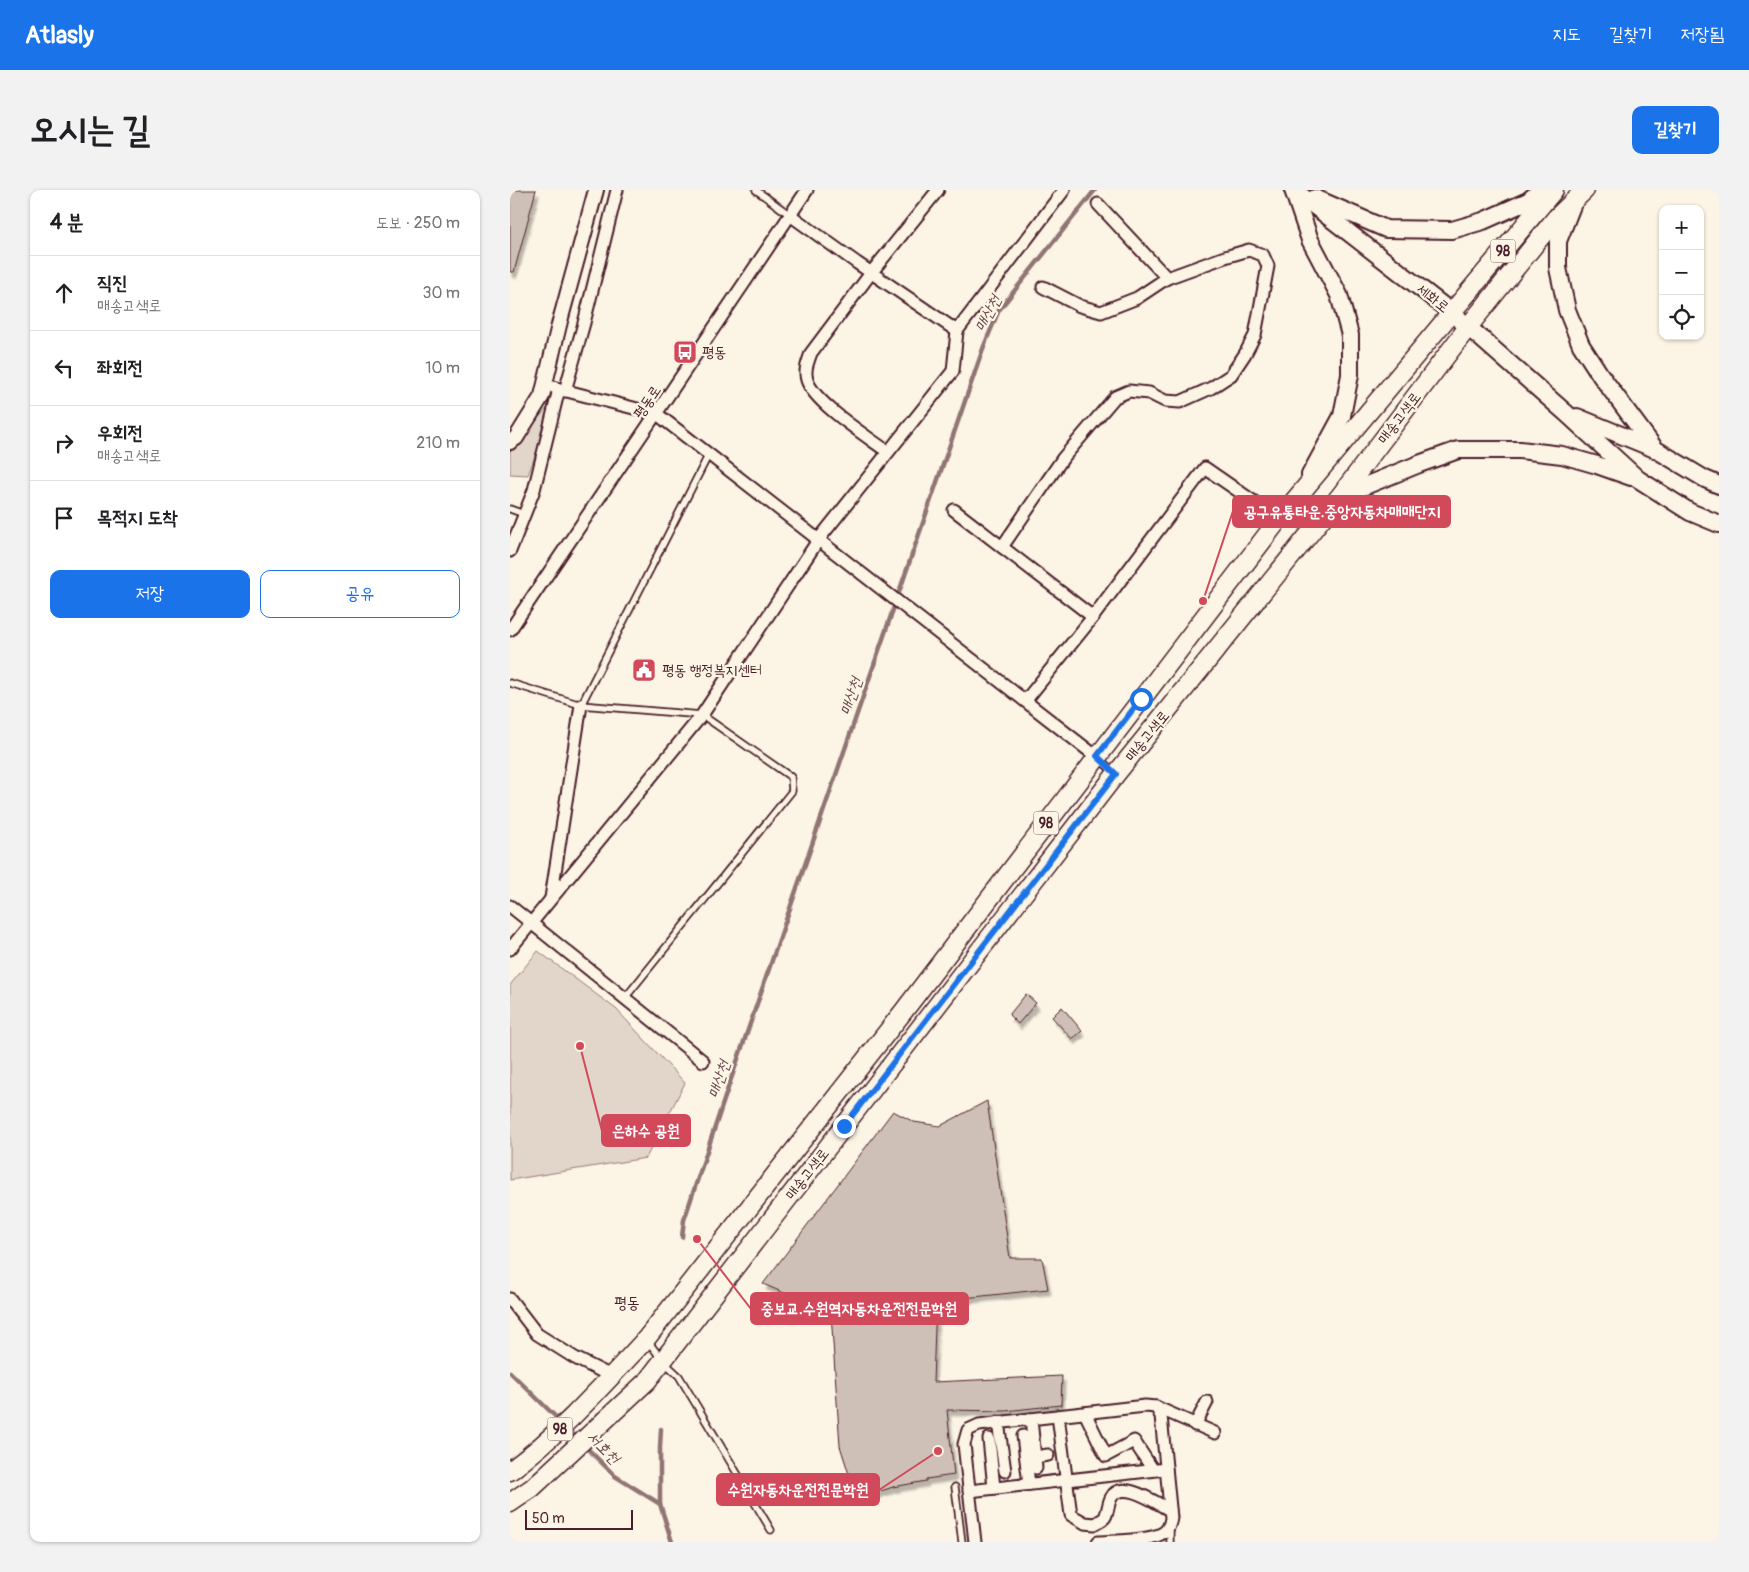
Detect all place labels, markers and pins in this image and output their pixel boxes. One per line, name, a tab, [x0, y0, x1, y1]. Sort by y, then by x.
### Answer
bus stop icon: 평동	[672, 339, 698, 365]
place label: 평동	[702, 343, 726, 362]
callout: 공구유통타운.중앙자동차매매단지	[1233, 496, 1450, 527]
public building icon: 평동 행정복지센터	[631, 657, 657, 683]
place label: 평동 행정복지센터	[662, 661, 762, 680]
callout: 은하수 공원	[602, 1115, 690, 1146]
callout: 중보교.수원역자동차운전전문학원	[751, 1293, 968, 1324]
callout: 수원자동차운전전문학원	[717, 1474, 879, 1505]

